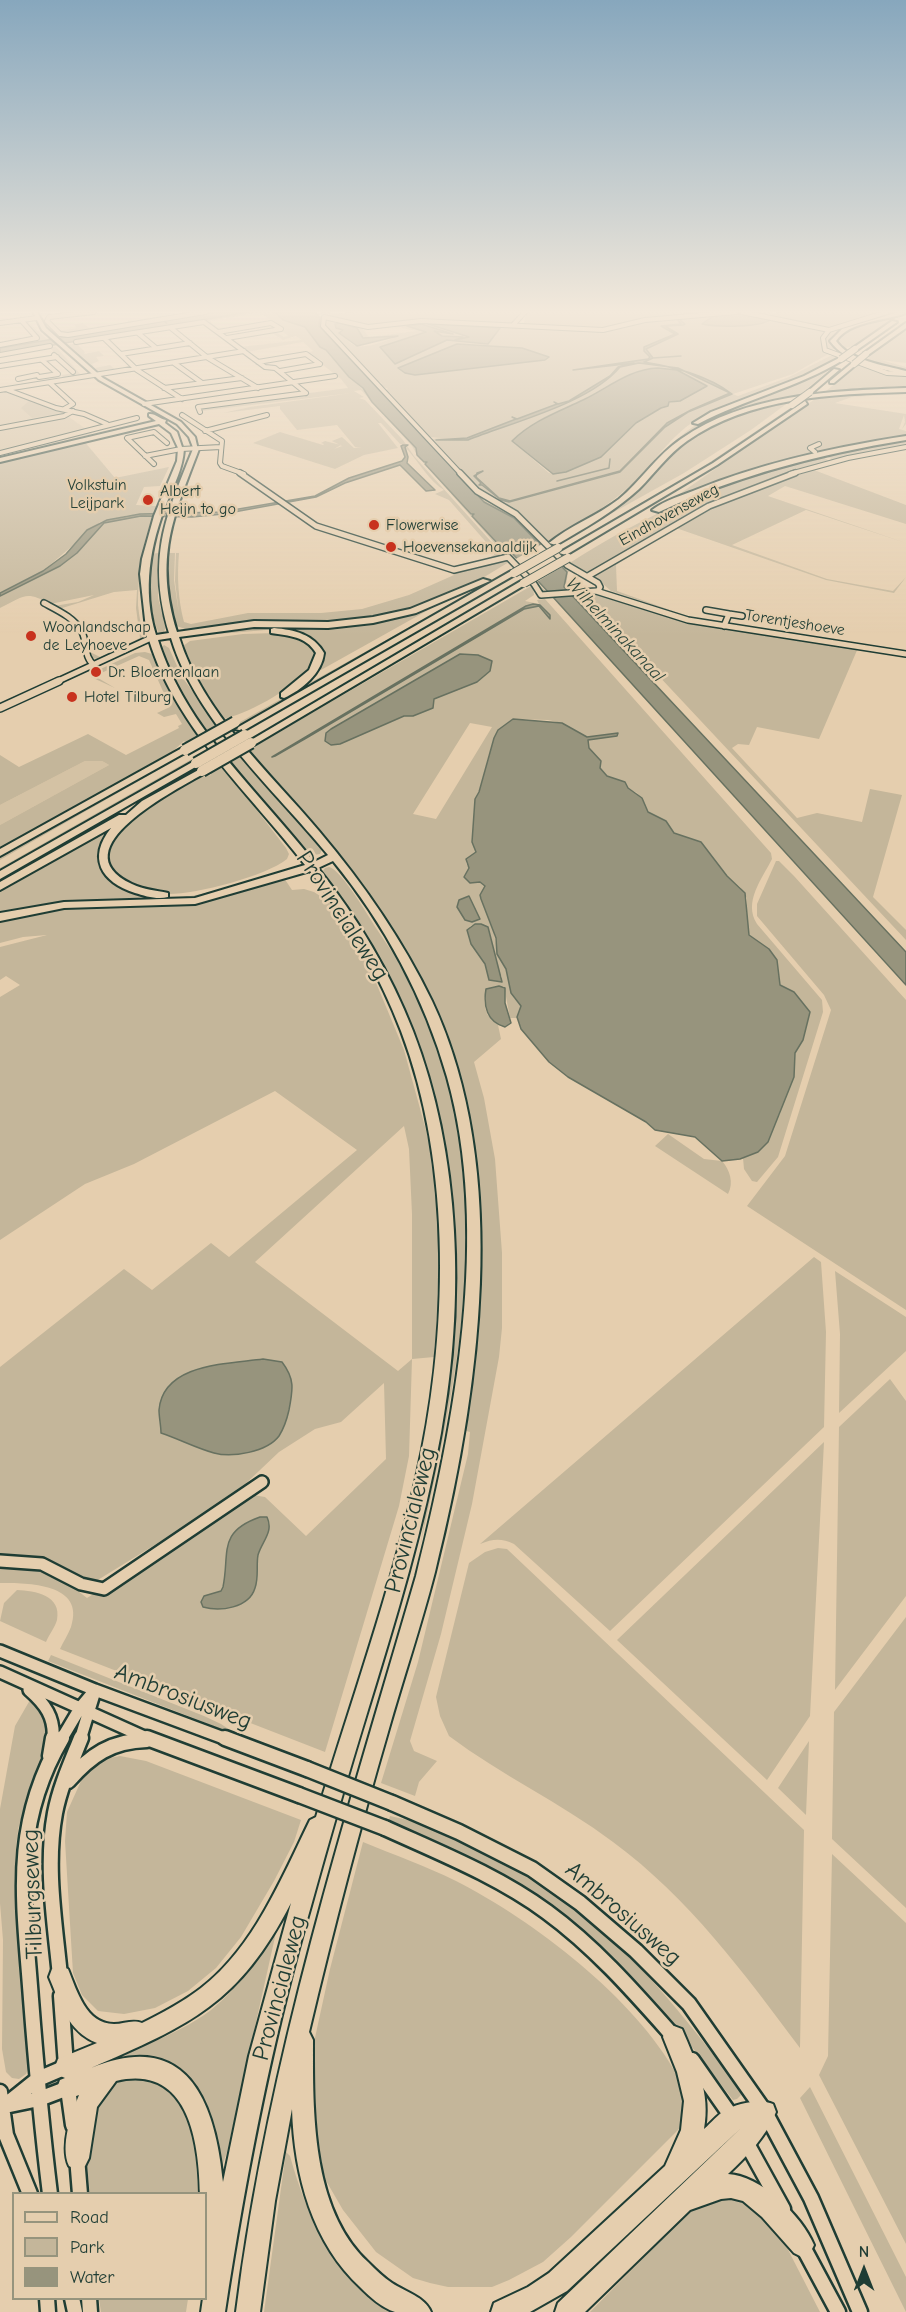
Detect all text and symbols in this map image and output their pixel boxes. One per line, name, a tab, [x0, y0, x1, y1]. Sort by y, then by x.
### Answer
park label: Volkstuin Leijpark	[67, 475, 127, 513]
street label: Eindhovenseweg	[616, 480, 722, 550]
place label: Albert Heijn to go	[160, 481, 236, 519]
marker: Albert Heijn to go	[141, 493, 155, 507]
place label: Flowerwise	[386, 515, 459, 535]
marker: Flowerwise	[367, 518, 381, 532]
place label: Hoevensekanaaldijk	[403, 537, 537, 557]
marker: Hoevensekanaaldijk	[384, 540, 398, 554]
water label: Wilhelminakanaal	[561, 573, 669, 687]
street label: Torentjeshoeve	[744, 606, 846, 640]
place label: Woonlandschap de Leyhoeve	[43, 617, 151, 655]
marker: Woonlandschap de Leyhoeve	[24, 629, 38, 643]
place label: Dr. Bloemenlaan	[108, 662, 219, 682]
marker: Dr. Bloemenlaan	[89, 665, 103, 679]
place label: Hotel Tilburg	[84, 687, 171, 707]
marker: Hotel Tilburg	[65, 690, 79, 704]
street label: Provincialeweg	[289, 846, 395, 986]
street label: Provincialeweg	[379, 1444, 443, 1596]
street label: Ambrosiusweg	[110, 1658, 256, 1736]
street label: Tilburgseweg	[16, 1828, 50, 1960]
street label: Ambrosiusweg	[559, 1856, 687, 1972]
street label: Provincialeweg	[247, 1912, 313, 2064]
legend	[12, 2192, 207, 2300]
text: Road	[70, 2207, 109, 2228]
text: Park	[70, 2237, 104, 2258]
north arrow	[834, 2240, 894, 2300]
text: N	[859, 2243, 869, 2261]
text: Water	[70, 2267, 114, 2288]

